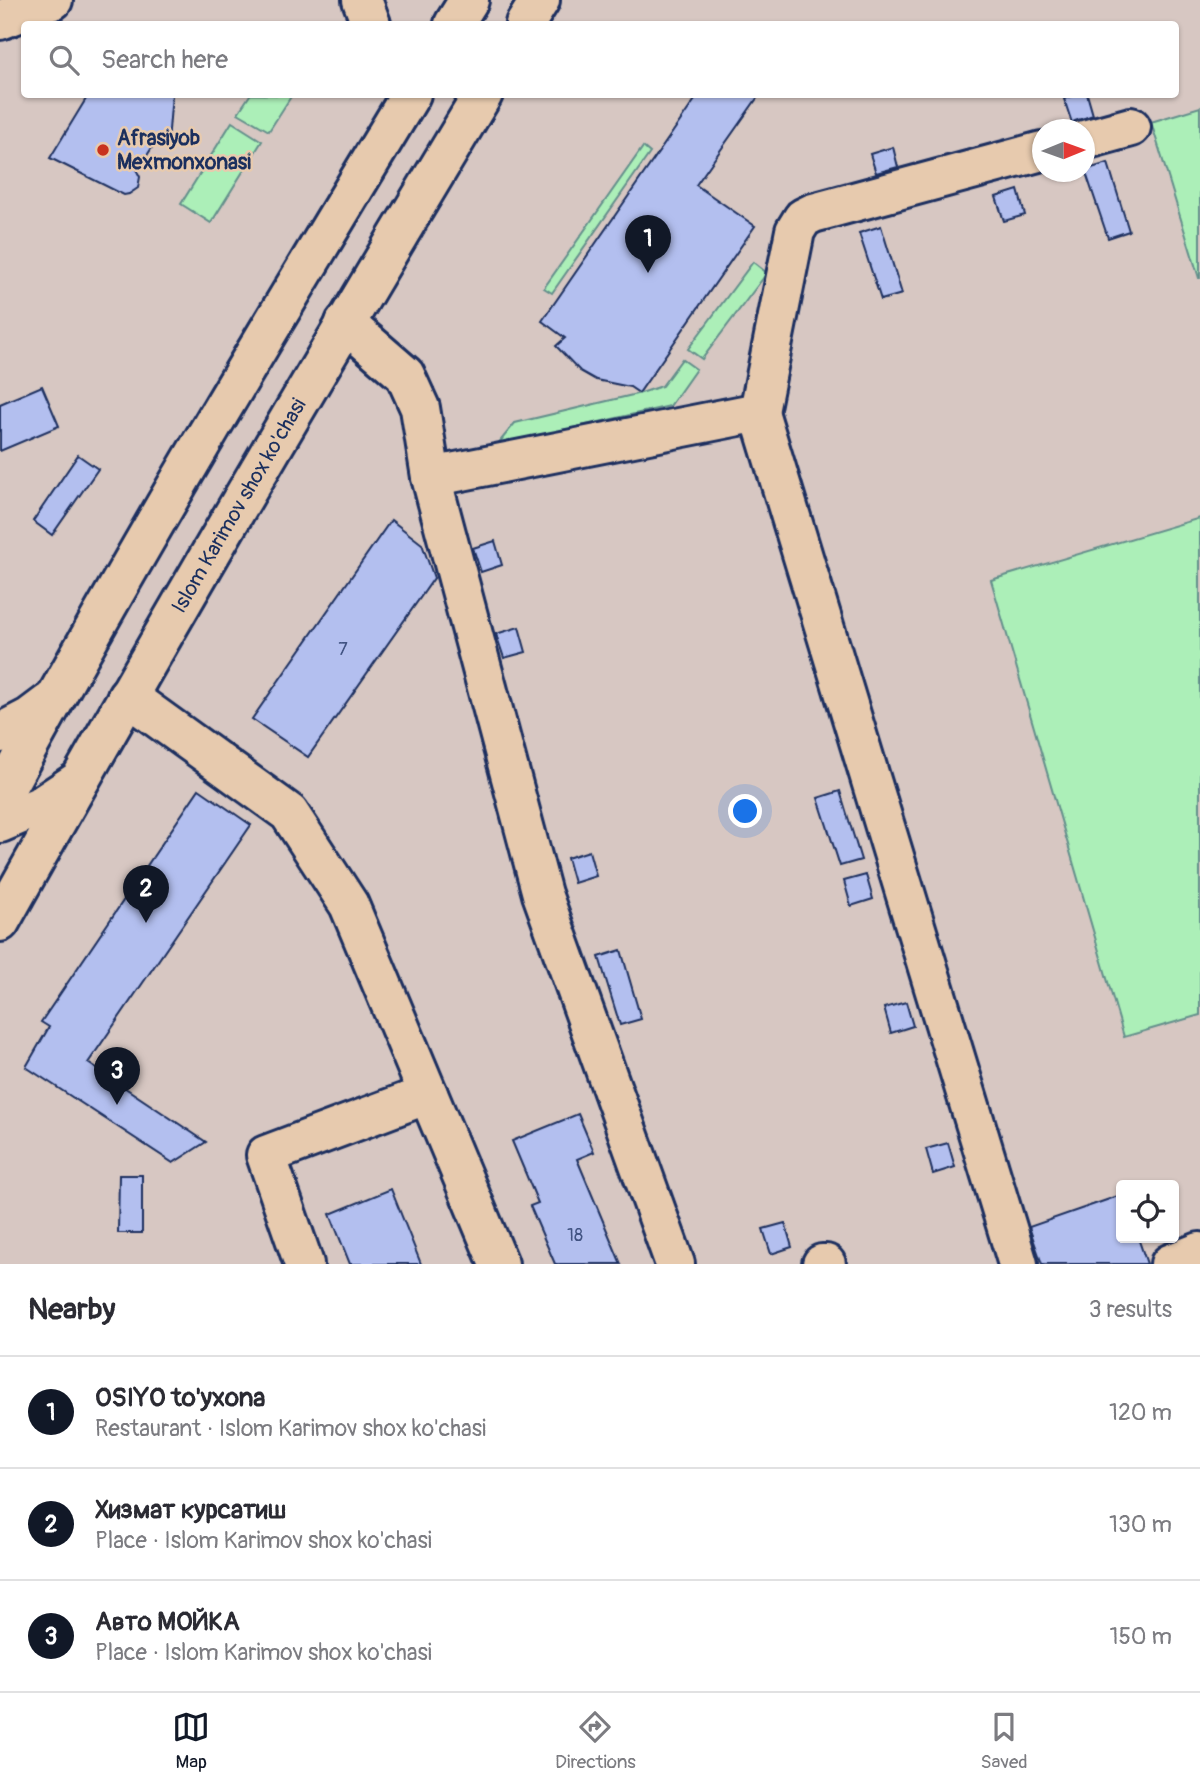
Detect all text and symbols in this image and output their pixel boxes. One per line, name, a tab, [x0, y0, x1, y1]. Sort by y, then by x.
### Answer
search box	[21, 21, 1179, 98]
icon: search	[45, 41, 83, 79]
text: Search here	[101, 44, 228, 76]
north arrow	[1032, 119, 1095, 182]
place label: Afrasiyob Mexmonxonasi	[117, 125, 251, 176]
marker: Afrasiyob Mexmonxonasi	[95, 142, 111, 158]
pin: 1	[625, 215, 671, 273]
street label: Islom Karimov shox ko'chasi	[165, 393, 312, 618]
house number: 7	[338, 638, 348, 661]
your location	[728, 794, 762, 828]
pin: 2	[123, 865, 169, 923]
pin: 3	[94, 1047, 140, 1105]
map controls	[1116, 1180, 1179, 1243]
button: locate	[1116, 1180, 1179, 1243]
house number: 18	[567, 1224, 583, 1247]
text: Nearby	[28, 1291, 115, 1328]
text: 3 results	[1089, 1295, 1172, 1324]
text: OSIYO to'yxona	[95, 1382, 265, 1414]
text: 1	[47, 1398, 56, 1427]
text: 120 m	[1109, 1398, 1172, 1427]
text: Restaurant · Islom Karimov shox ko'chasi	[95, 1414, 486, 1443]
text: Хизмат курсатиш	[95, 1494, 286, 1526]
text: 2	[45, 1510, 57, 1539]
text: 130 m	[1109, 1510, 1172, 1539]
text: Place · Islom Karimov shox ko'chasi	[95, 1526, 432, 1555]
text: Авто МОЙКА	[95, 1606, 240, 1638]
text: 3	[45, 1622, 57, 1651]
text: 150 m	[1109, 1622, 1172, 1651]
text: Place · Islom Karimov shox ko'chasi	[95, 1638, 432, 1667]
tab: Map	[172, 1708, 210, 1774]
tab: Directions	[555, 1708, 636, 1774]
tab: Saved	[980, 1708, 1028, 1774]

